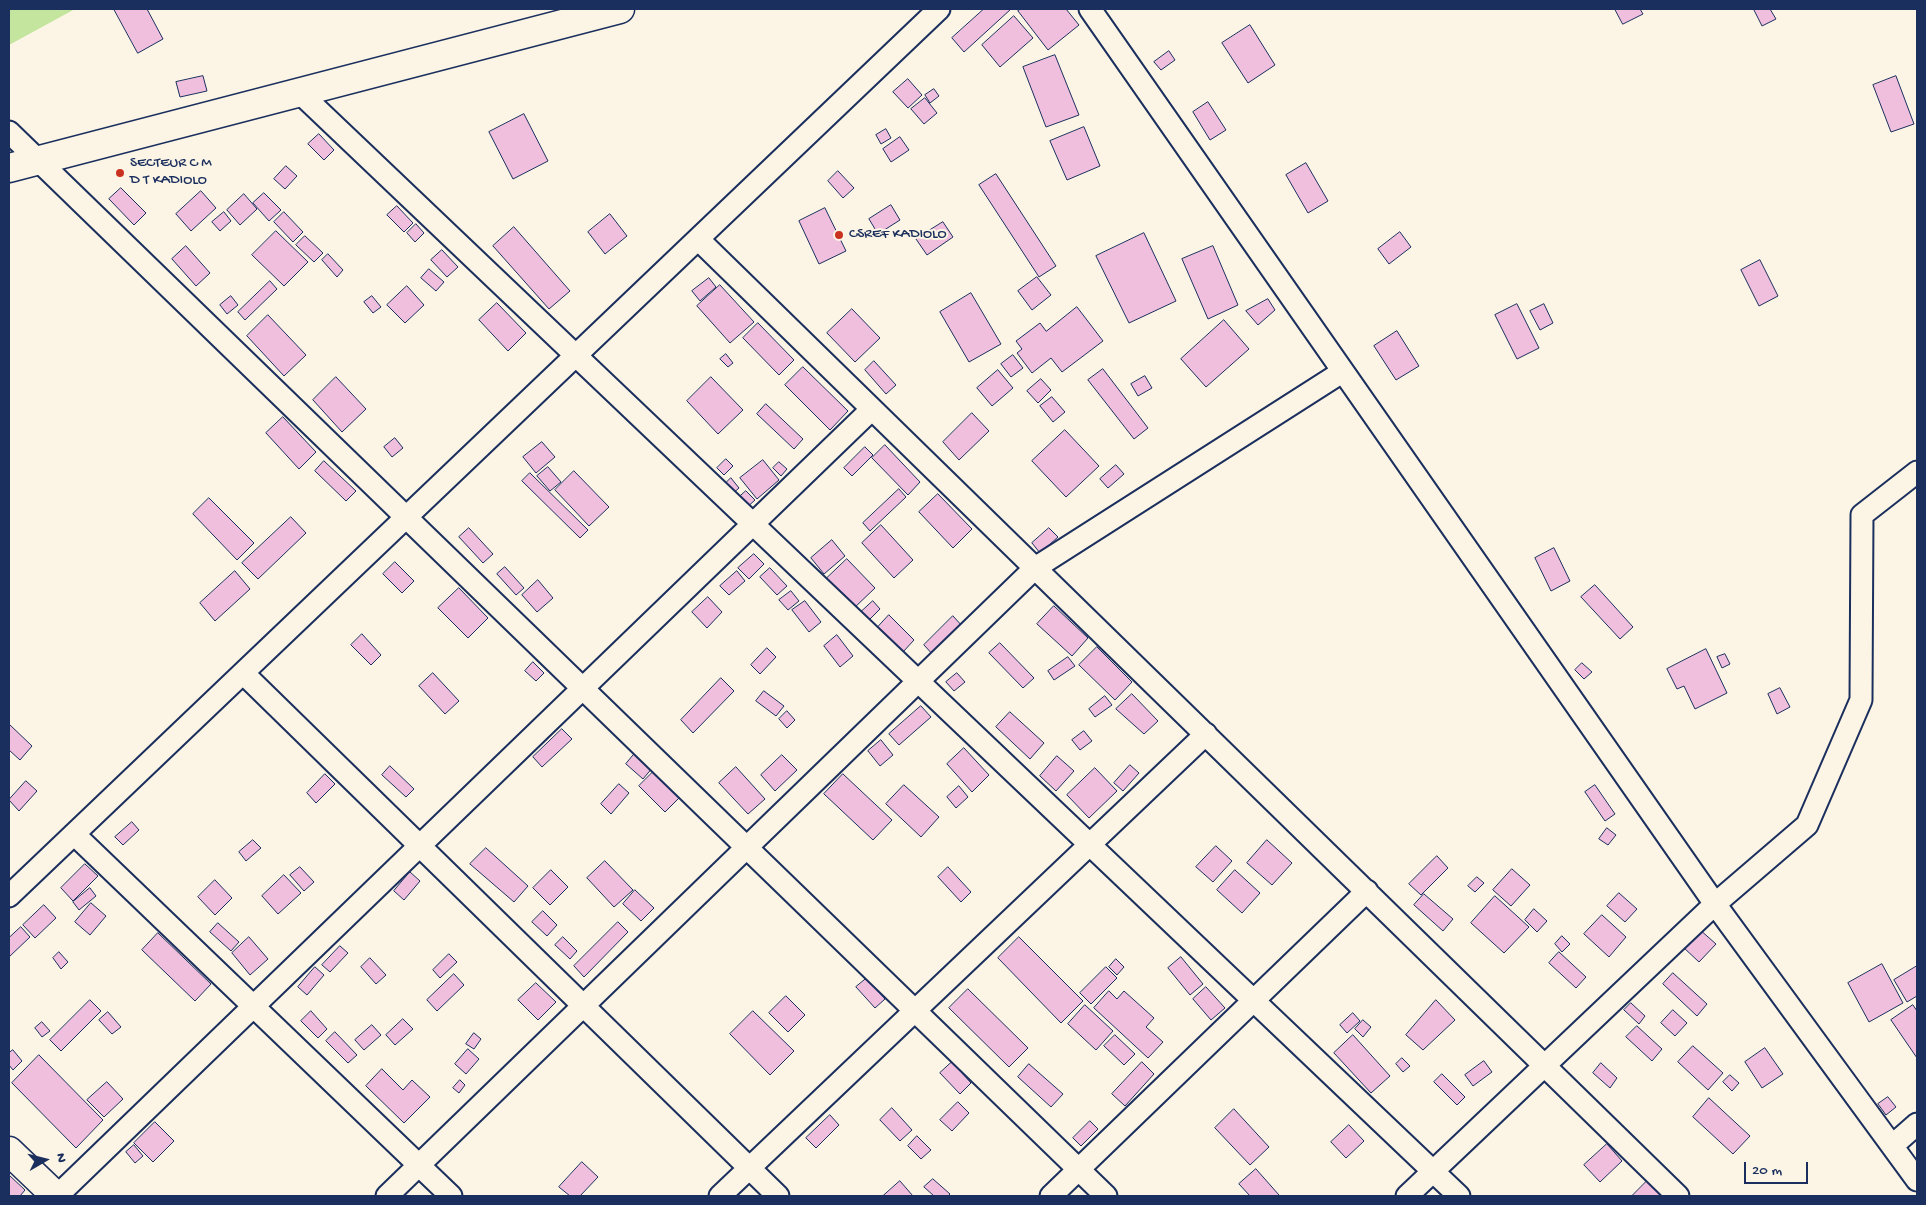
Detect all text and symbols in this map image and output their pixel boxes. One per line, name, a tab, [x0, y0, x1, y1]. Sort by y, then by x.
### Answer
place label: SECTEUR C M D T KADIOLO	[130, 155, 212, 190]
marker: SECTEUR C M D T KADIOLO	[114, 167, 126, 179]
place label: CSREF KADIOLO	[849, 226, 947, 244]
marker: CSREF KADIOLO	[833, 229, 845, 241]
north arrow	[20, 1135, 70, 1185]
text: N	[51, 1152, 69, 1164]
scale bar	[1746, 1152, 1810, 1184]
text: 20 m	[1752, 1162, 1782, 1180]

